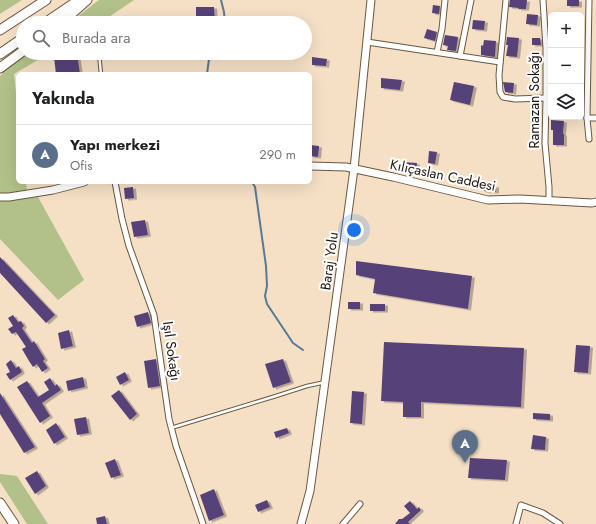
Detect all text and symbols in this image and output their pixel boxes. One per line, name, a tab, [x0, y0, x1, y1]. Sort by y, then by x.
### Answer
map controls	[548, 12, 584, 120]
button: +	[548, 12, 584, 48]
search box	[16, 16, 312, 60]
icon: search	[30, 27, 52, 49]
text: Burada ara	[62, 27, 130, 49]
button: −	[548, 48, 584, 84]
street label: Ramazan Sokağı	[524, 52, 544, 148]
button: layers	[548, 84, 584, 120]
text: Yakında	[32, 86, 95, 110]
text: Yapı merkezi	[70, 134, 160, 156]
text: A	[40, 145, 50, 164]
text: 290 m	[259, 145, 296, 164]
street label: Kılıçaslan Caddesi	[388, 154, 498, 196]
text: Ofis	[70, 156, 93, 175]
your location	[344, 220, 364, 240]
street label: Baraj Yolu	[315, 231, 343, 291]
street label: Işıl Sokağı	[158, 320, 186, 382]
pin: A	[452, 430, 478, 463]

